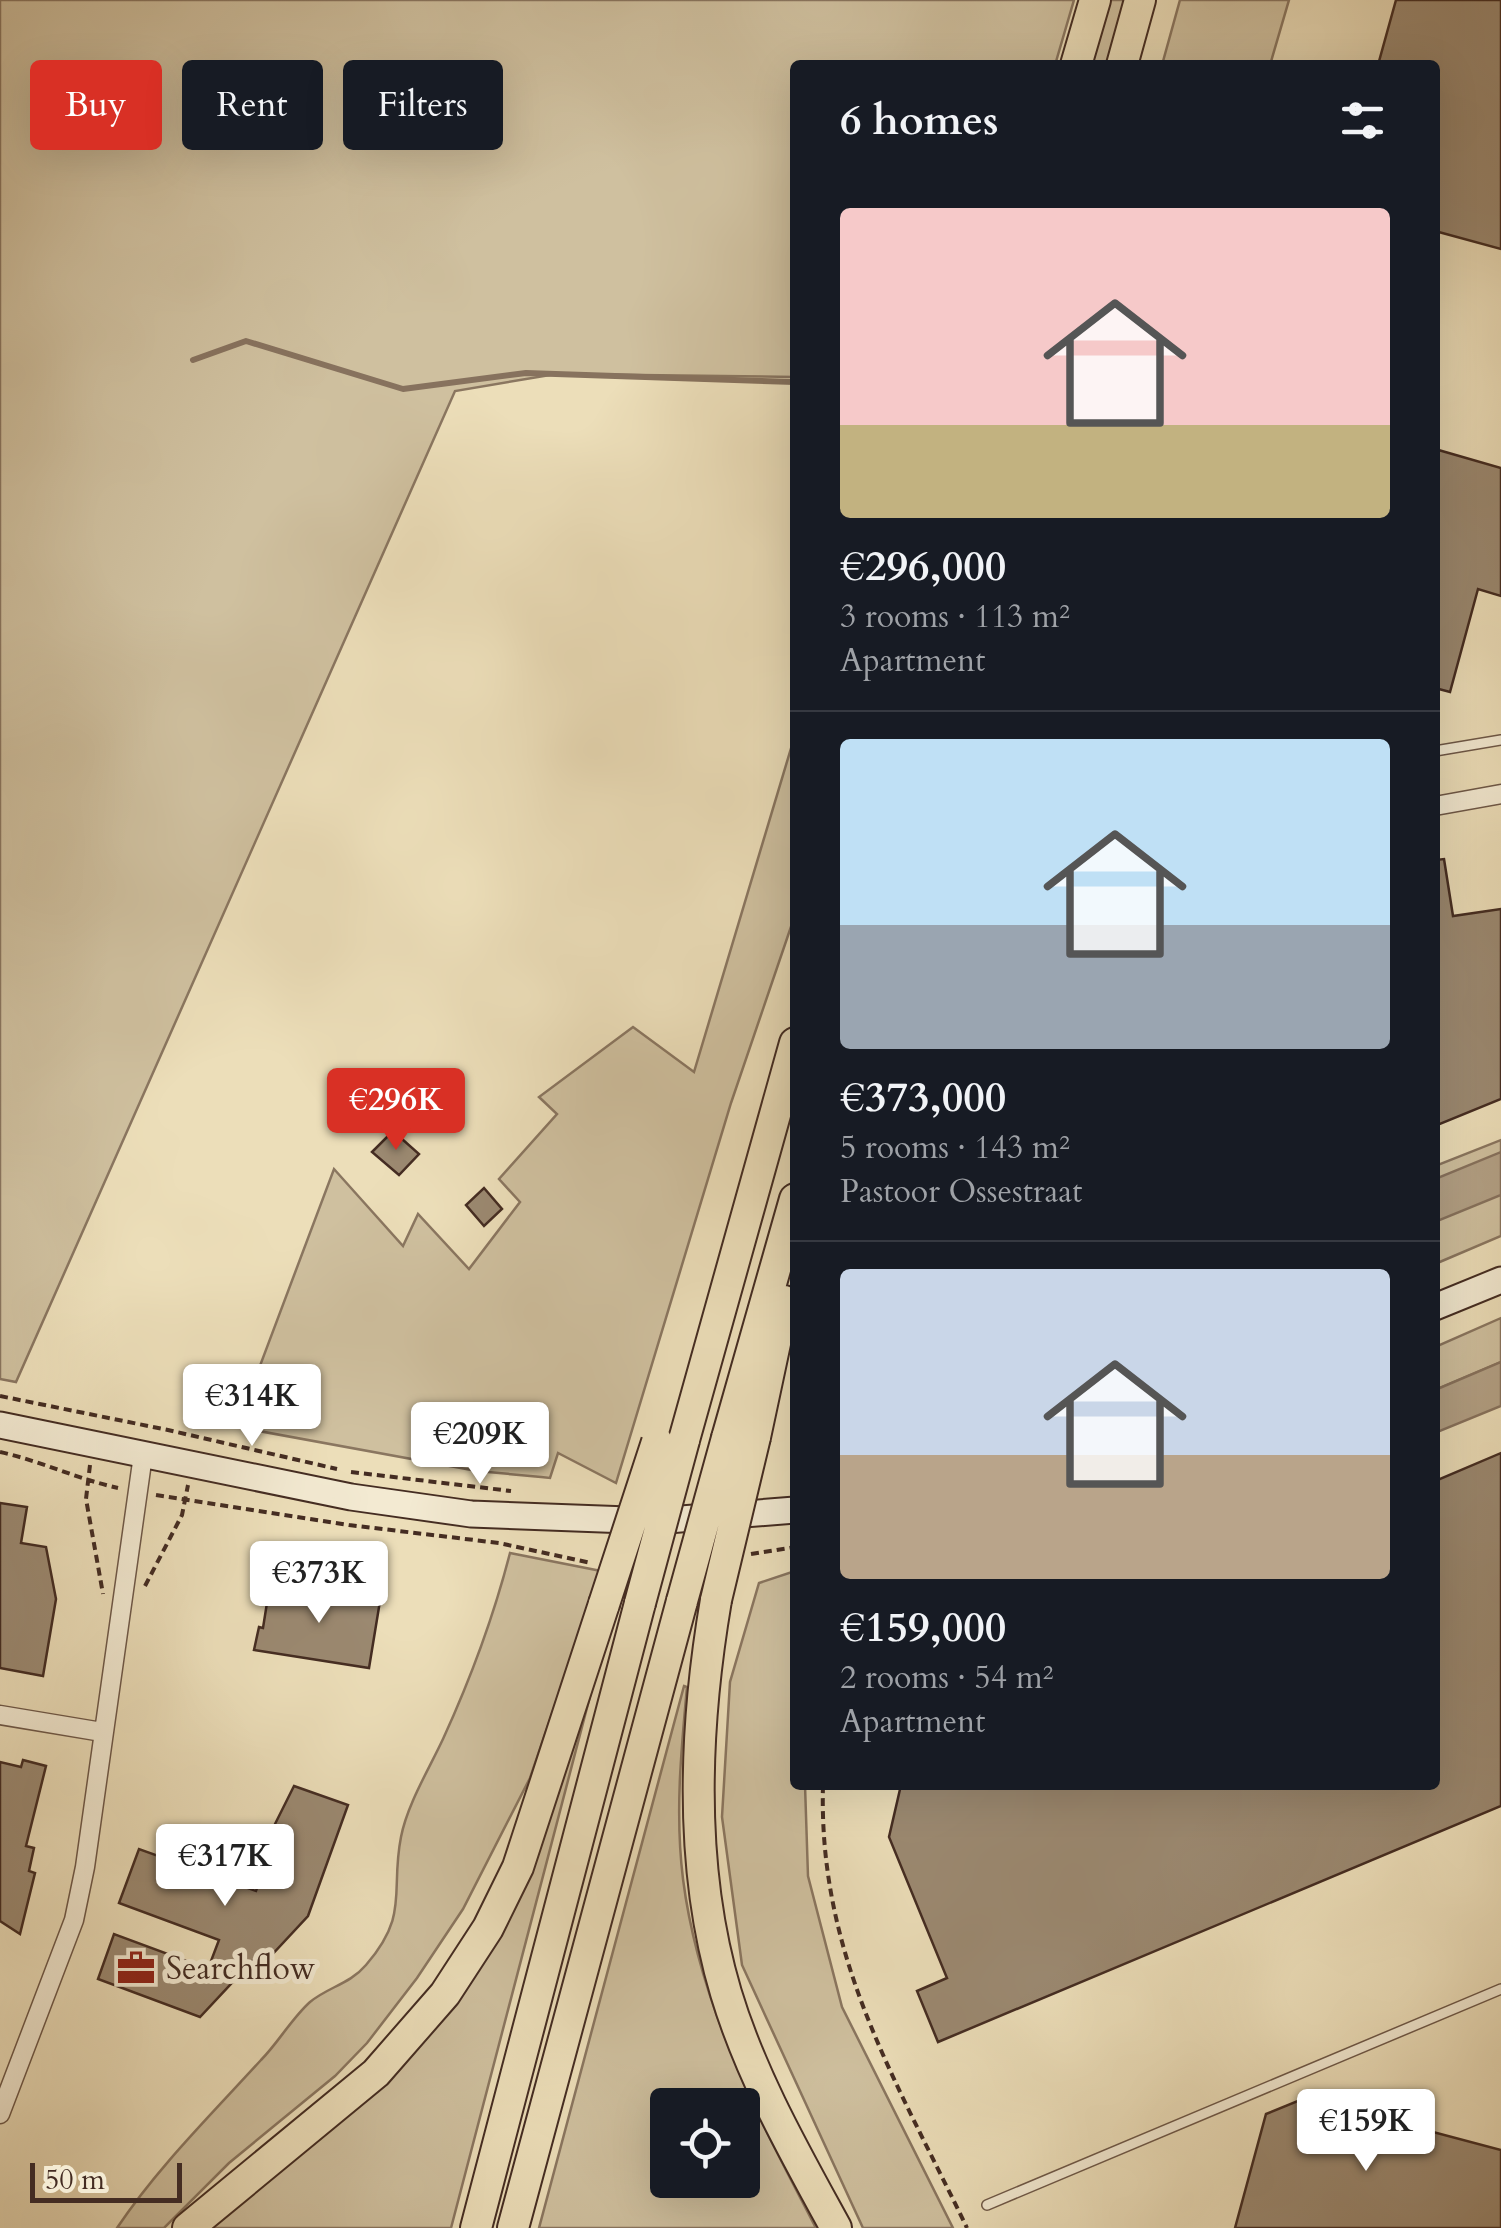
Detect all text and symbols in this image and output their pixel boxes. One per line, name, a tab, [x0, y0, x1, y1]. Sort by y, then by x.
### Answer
chip: Buy	[30, 60, 162, 150]
chip: Rent	[182, 60, 323, 150]
chip: Filters	[343, 60, 503, 150]
text: 6 homes	[840, 92, 998, 149]
icon: filters	[1335, 93, 1390, 148]
icon: home	[1025, 273, 1205, 453]
text: €296,000	[840, 538, 1006, 595]
text: 3 rooms · 113 m²	[840, 595, 1070, 639]
text: Apartment	[840, 639, 985, 683]
icon: home	[1025, 804, 1205, 984]
pin: €296K	[326, 1068, 466, 1153]
text: €373,000	[840, 1069, 1006, 1126]
text: €296K	[349, 1078, 443, 1122]
text: 5 rooms · 143 m²	[840, 1126, 1070, 1170]
text: Pastoor Ossestraat	[840, 1170, 1082, 1214]
icon: home	[1025, 1334, 1205, 1514]
pin: €314K	[182, 1364, 322, 1449]
text: €314K	[205, 1374, 299, 1418]
pin: €209K	[410, 1402, 550, 1487]
text: €209K	[433, 1412, 527, 1456]
pin: €373K	[249, 1541, 389, 1626]
text: €373K	[272, 1551, 366, 1595]
text: €159,000	[840, 1599, 1006, 1656]
text: 2 rooms · 54 m²	[840, 1656, 1053, 1700]
text: Apartment	[840, 1700, 985, 1744]
pin: €317K	[155, 1824, 295, 1909]
text: €317K	[178, 1834, 272, 1878]
office icon: Searchflow	[115, 1947, 157, 1989]
place label: Searchflow	[166, 1947, 316, 1991]
map controls	[650, 2088, 760, 2198]
button: locate	[650, 2088, 760, 2198]
pin: €159K	[1296, 2089, 1436, 2174]
text: €159K	[1319, 2099, 1413, 2143]
scale bar	[30, 2158, 182, 2202]
text: 50 m	[45, 2161, 105, 2199]

